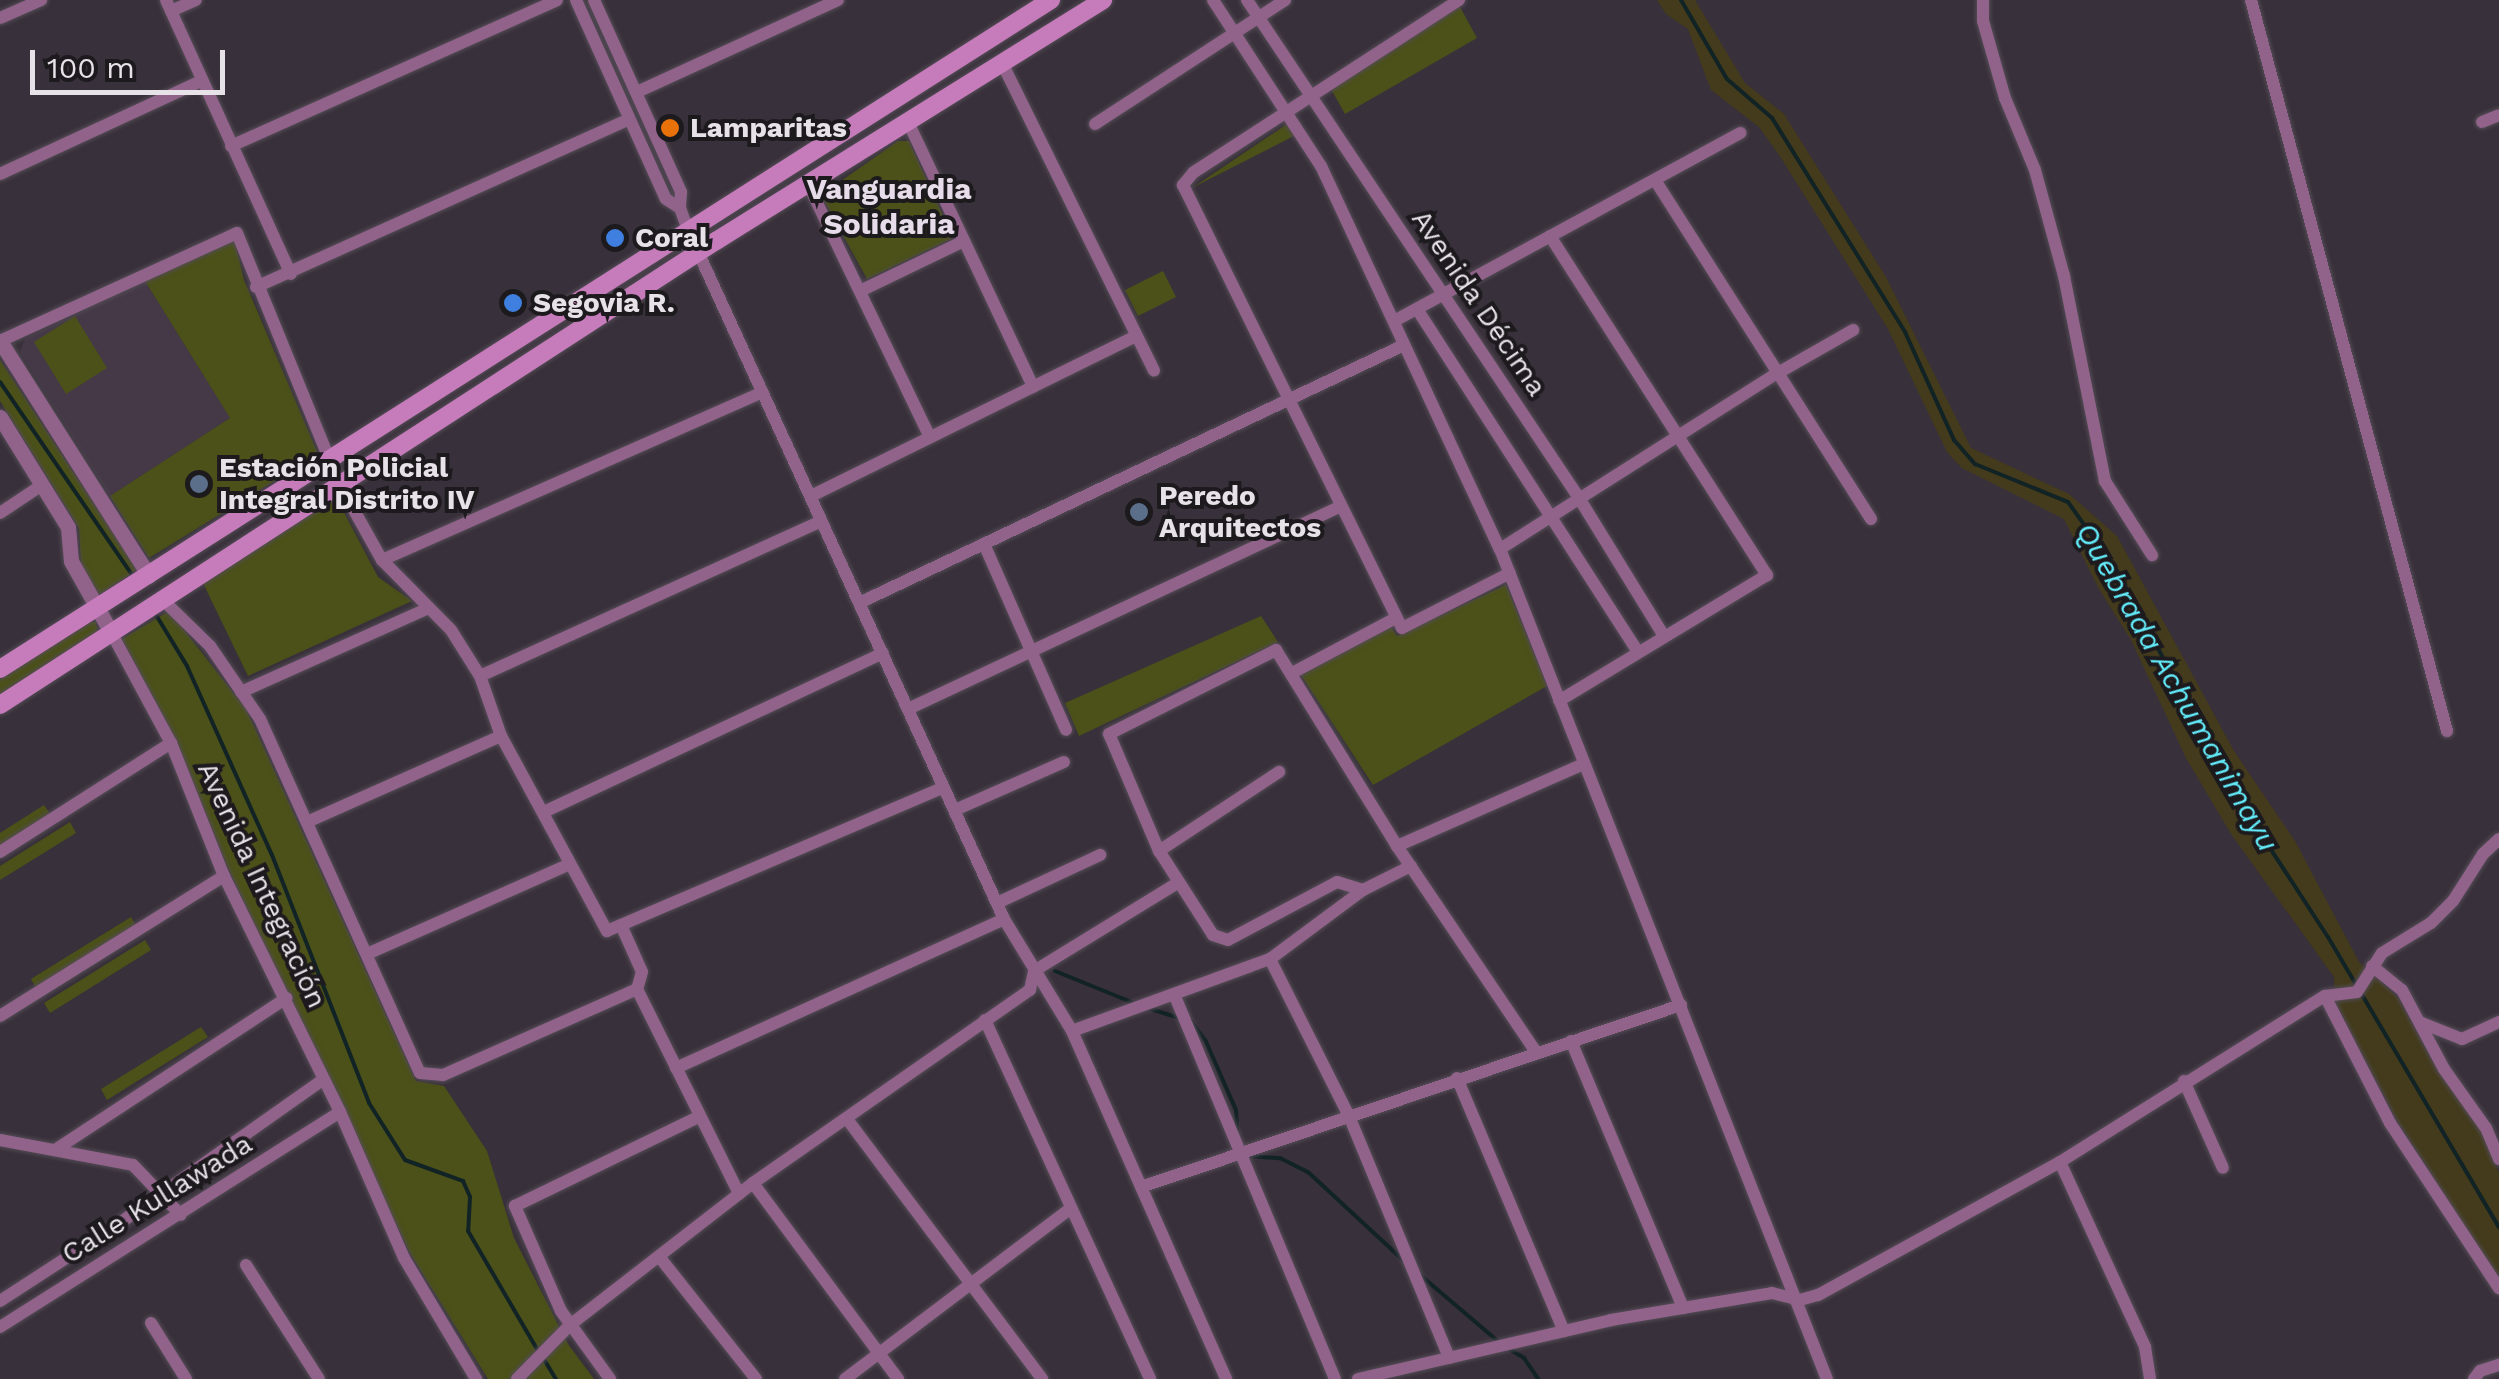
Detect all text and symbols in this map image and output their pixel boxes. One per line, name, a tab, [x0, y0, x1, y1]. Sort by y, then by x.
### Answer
scale bar	[35, 30, 230, 92]
text: 100 m	[47, 50, 135, 85]
place label: Lamparitas	[690, 111, 847, 145]
marker: Lamparitas	[659, 117, 681, 139]
district label: Vanguardia Solidaria	[806, 171, 972, 242]
street label: Avenida Décima	[1404, 203, 1554, 403]
place label: Coral	[635, 221, 708, 255]
marker: Coral	[604, 227, 626, 249]
place label: Segovia R.	[533, 286, 675, 320]
marker: Segovia R.	[502, 292, 524, 314]
place label: Estación Policial Integral Distrito IV	[219, 451, 475, 517]
marker: Estación Policial Integral Distrito IV	[188, 473, 210, 495]
place label: Peredo Arquitectos	[1159, 479, 1321, 545]
marker: Peredo Arquitectos	[1128, 501, 1150, 523]
water label: Quebrada Achumanimayu	[2068, 516, 2286, 858]
street label: Avenida Integración	[190, 756, 334, 1014]
street label: Calle Kullawada	[56, 1127, 258, 1271]

